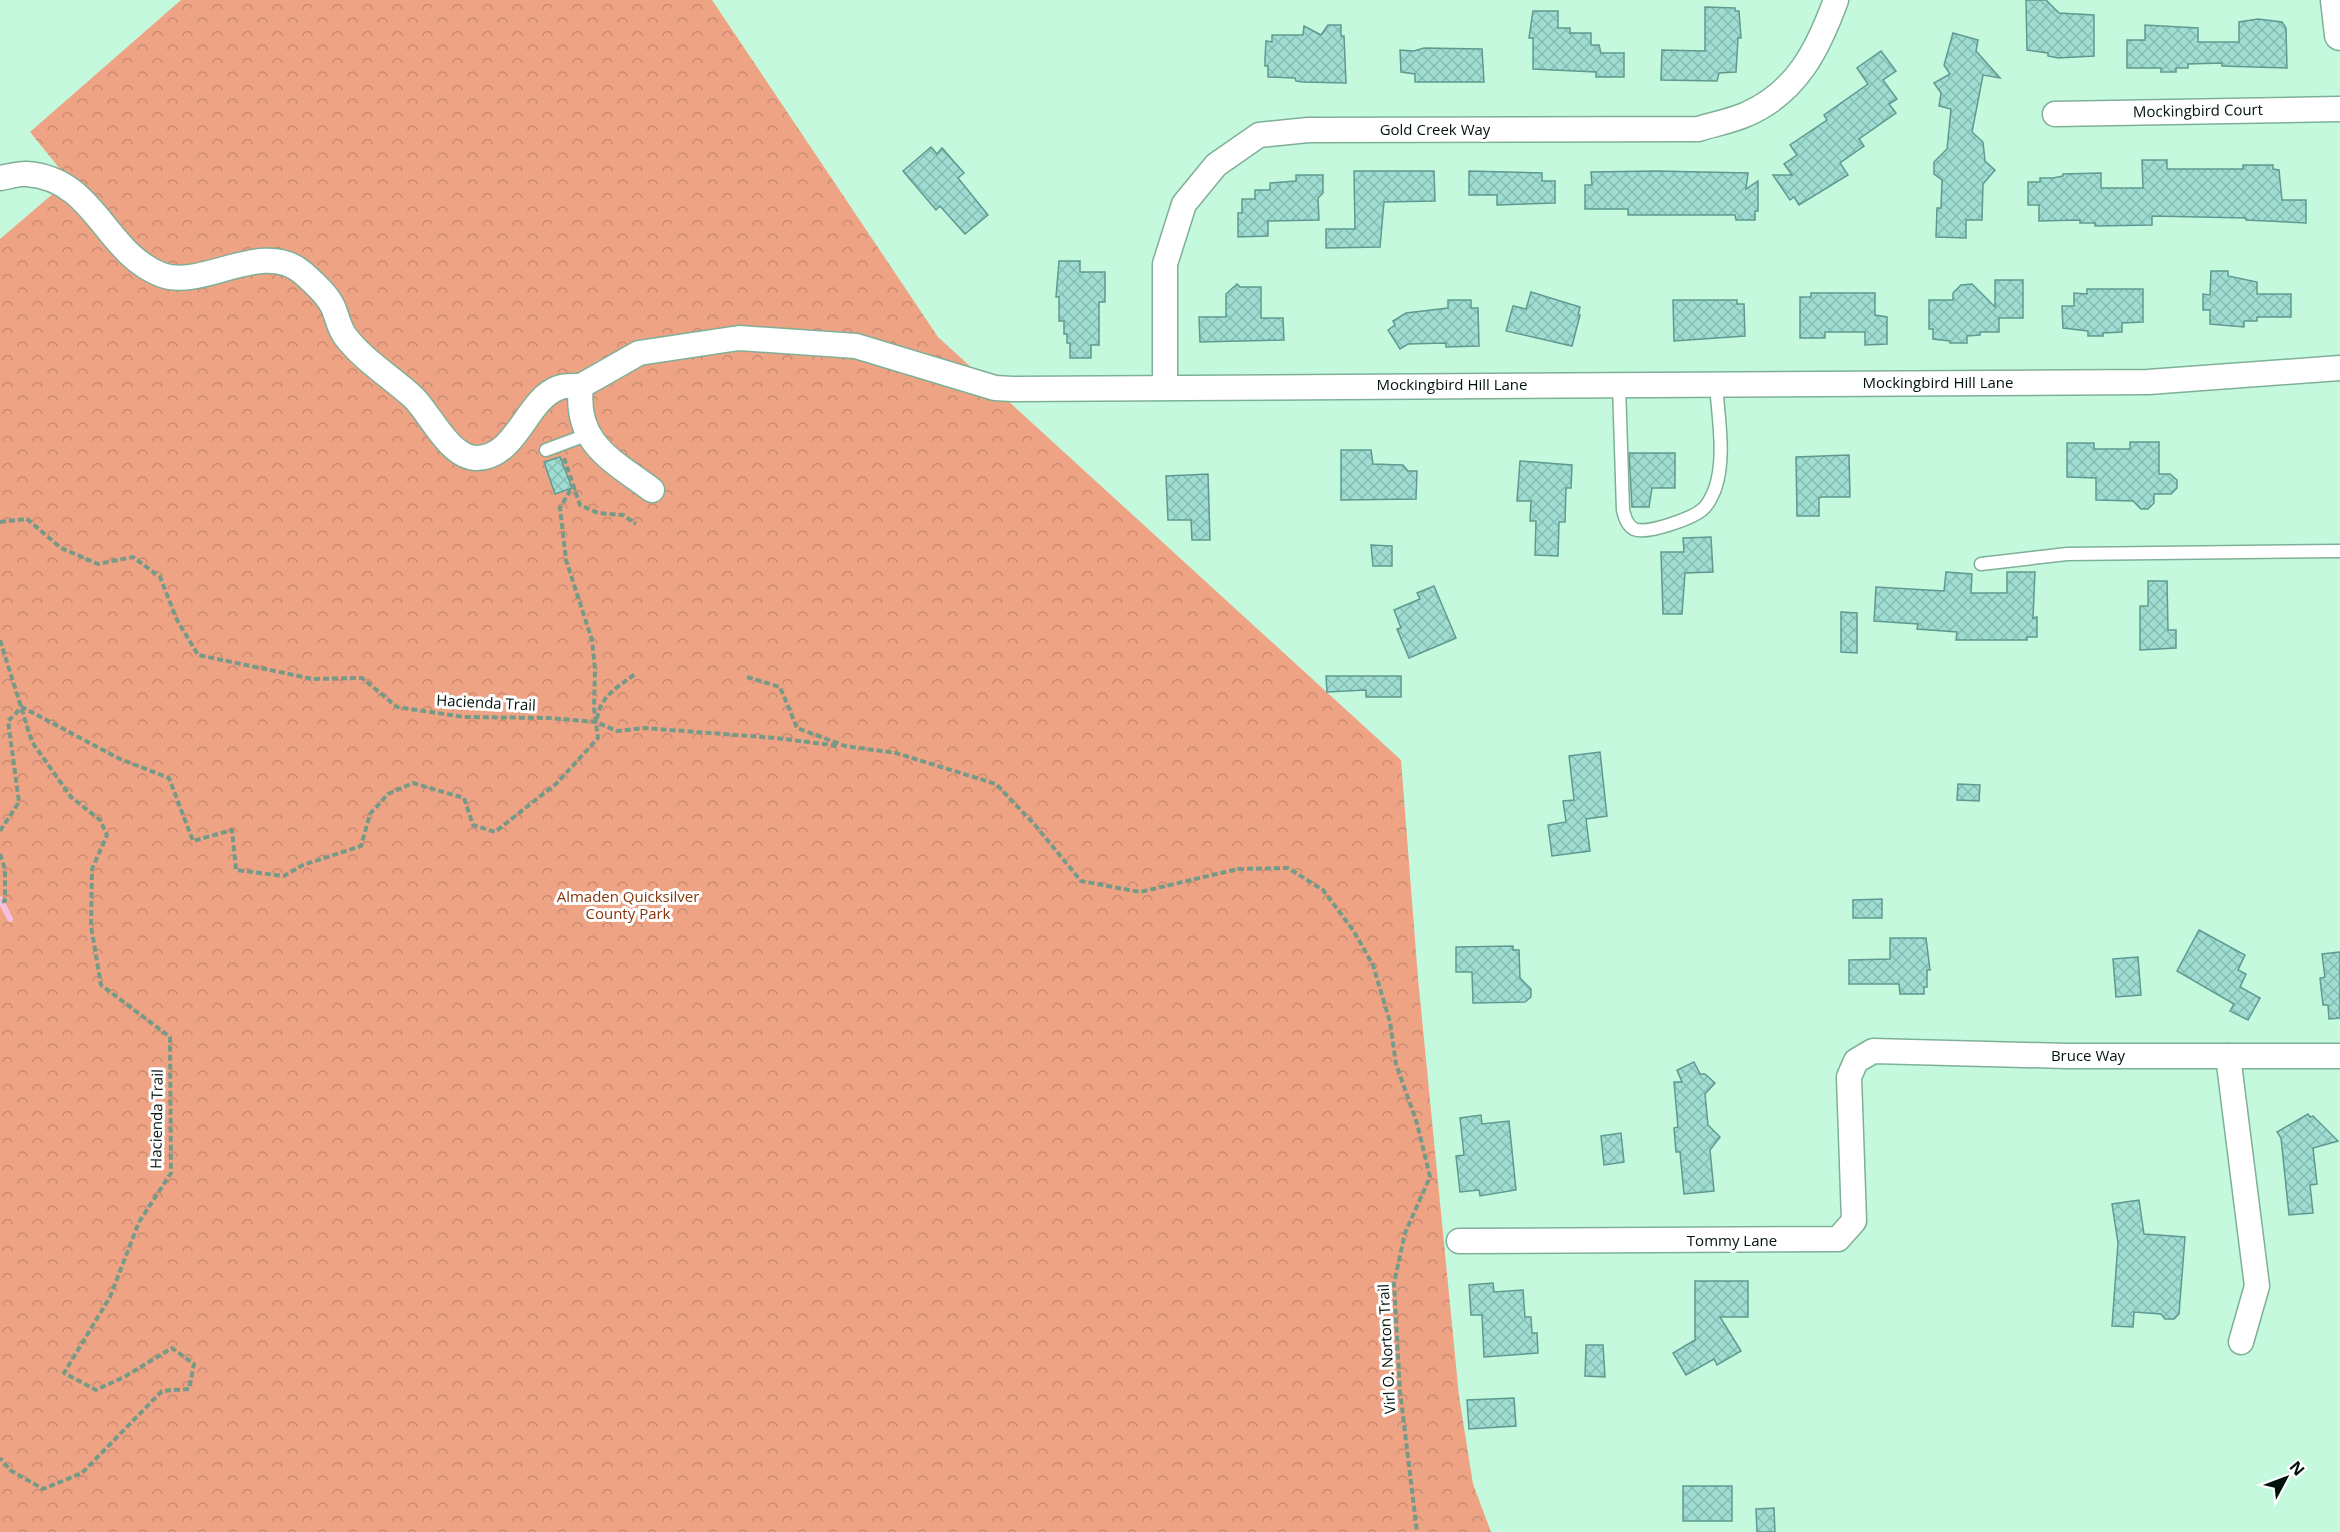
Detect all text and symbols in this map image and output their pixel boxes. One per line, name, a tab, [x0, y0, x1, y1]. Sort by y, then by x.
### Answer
street label: Mockingbird Court	[2133, 99, 2263, 121]
street label: Gold Creek Way	[1380, 119, 1491, 139]
street label: Mockingbird Hill Lane	[1863, 372, 2013, 392]
street label: Mockingbird Hill Lane	[1377, 374, 1527, 394]
street label: Hacienda Trail	[436, 689, 536, 715]
park label: Almaden Quicksilver County Park	[557, 886, 699, 923]
street label: Bruce Way	[2051, 1045, 2126, 1065]
street label: Hacienda Trail	[145, 1069, 167, 1169]
street label: Tommy Lane	[1687, 1230, 1777, 1250]
street label: Virl O. Norton Trail	[1373, 1283, 1399, 1415]
north arrow	[2256, 1448, 2316, 1508]
text: N	[2285, 1456, 2310, 1480]

